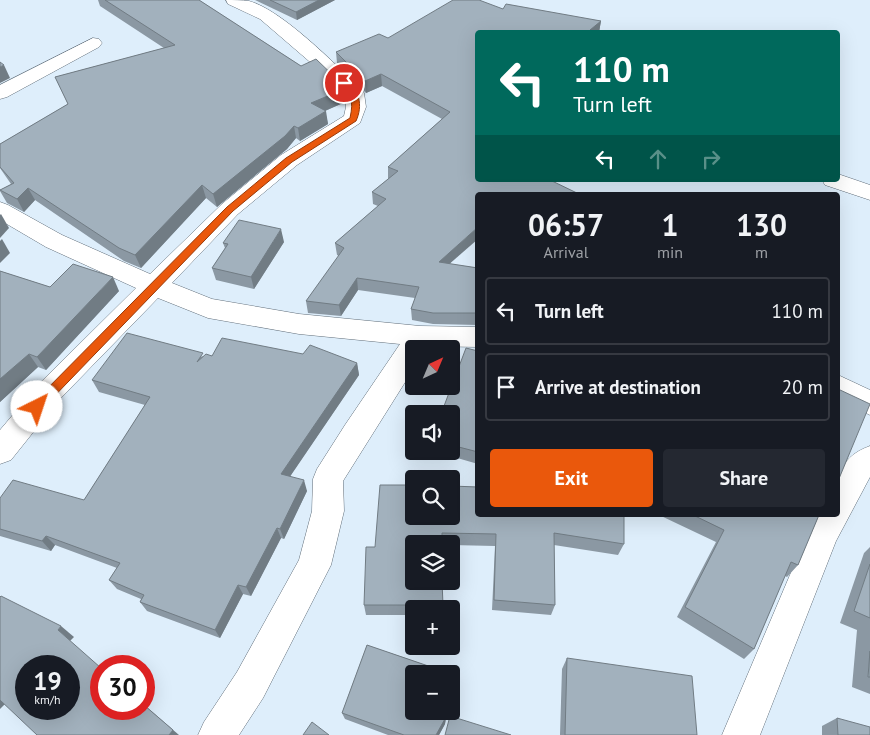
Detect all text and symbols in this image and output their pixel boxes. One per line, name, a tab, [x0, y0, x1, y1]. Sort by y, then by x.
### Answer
text: 110 m	[573, 46, 670, 92]
icon: left	[490, 50, 555, 115]
pin	[323, 62, 365, 104]
icon: arrive	[330, 69, 358, 97]
text: Turn left	[573, 90, 652, 118]
icon: left	[591, 145, 619, 173]
icon: ahead	[644, 145, 672, 173]
icon: right	[697, 145, 725, 173]
text: 06:57	[528, 205, 604, 244]
text: 1	[662, 205, 679, 244]
text: 130	[736, 205, 787, 244]
text: Arrival	[544, 242, 588, 262]
text: min	[657, 242, 683, 262]
text: m	[755, 242, 768, 262]
icon: left	[492, 297, 520, 325]
text: Turn left	[535, 299, 604, 323]
text: 110 m	[771, 299, 823, 323]
north arrow	[405, 340, 460, 395]
map controls	[405, 340, 460, 720]
icon: arrive	[492, 373, 520, 401]
text: Arrive at destination	[535, 375, 701, 399]
text: 20 m	[782, 375, 823, 399]
position arrow	[10, 380, 62, 432]
button: sound	[405, 405, 460, 460]
button: Exit	[490, 449, 653, 507]
button: Share	[663, 449, 825, 507]
button: search	[405, 470, 460, 525]
button: layers	[405, 535, 460, 590]
button: +	[405, 600, 460, 655]
speed limit sign: 30	[90, 655, 155, 720]
text: 19	[33, 665, 62, 697]
button: −	[405, 665, 460, 720]
text: km/h	[34, 692, 61, 707]

